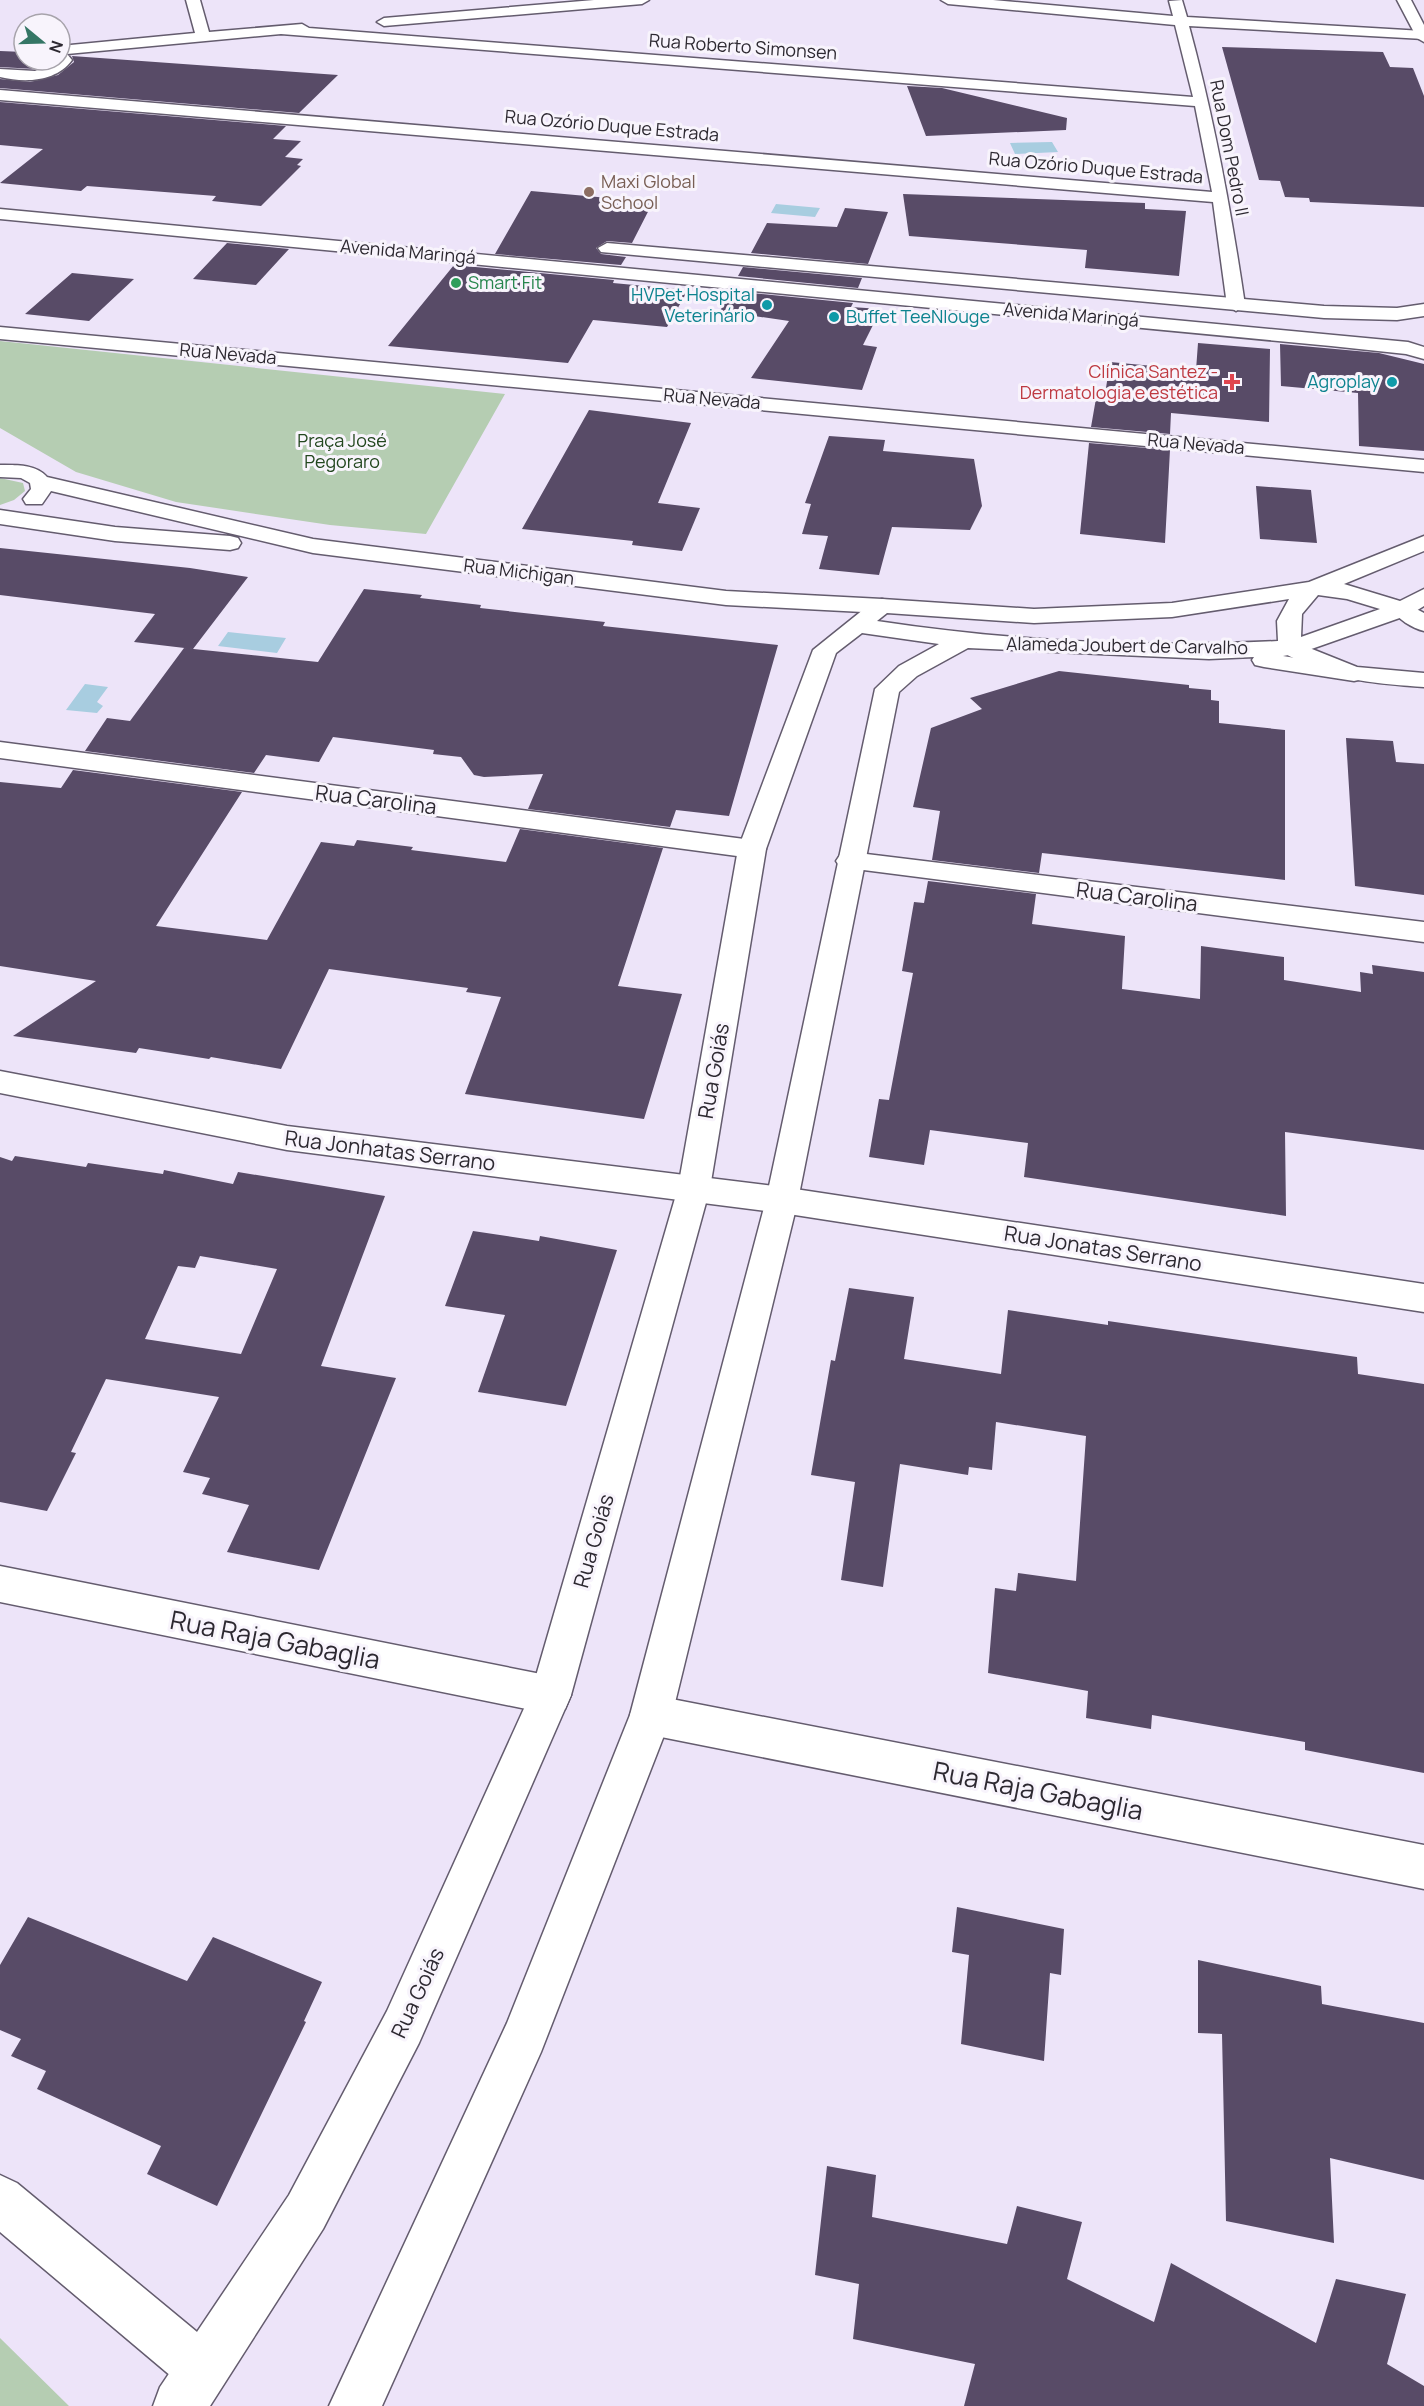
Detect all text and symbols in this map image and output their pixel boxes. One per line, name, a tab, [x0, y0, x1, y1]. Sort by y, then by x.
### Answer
north arrow	[12, 12, 72, 72]
street label: Rua Roberto Simonsen	[648, 27, 838, 65]
text: N	[44, 38, 68, 56]
street label: Rua Dom Pedro II	[1205, 78, 1255, 218]
street label: Rua Ozório Duque Estrada	[504, 104, 720, 146]
street label: Rua Ozório Duque Estrada	[988, 146, 1204, 188]
place label: Maxi Global School	[601, 169, 696, 214]
marker: Maxi Global School	[582, 185, 596, 199]
street label: Avenida Maringá	[339, 233, 477, 269]
place label: Smart Fit	[468, 270, 542, 294]
marker: Smart Fit	[449, 276, 463, 290]
place label: HVPet Hospital Veterinário	[631, 282, 755, 327]
street label: Avenida Maringá	[1002, 296, 1140, 332]
marker: HVPet Hospital Veterinário	[760, 298, 774, 312]
place label: Buffet TeeNlouge	[846, 304, 990, 328]
marker: Buffet TeeNlouge	[827, 310, 841, 324]
street label: Rua Nevada	[179, 337, 278, 369]
place label: Clínica Santez - Dermatologia e estética	[1020, 359, 1218, 404]
place label: Agroplay	[1307, 369, 1380, 393]
marker: Clínica Santez - Dermatologia e estética	[1223, 373, 1241, 391]
marker: Agroplay	[1385, 375, 1399, 389]
street label: Rua Nevada	[663, 382, 762, 414]
street label: Rua Nevada	[1147, 427, 1246, 459]
park label: Praça José Pegoraro	[297, 428, 387, 473]
street label: Rua Michigan	[462, 552, 576, 590]
street label: Alameda Joubert de Carvalho	[1006, 631, 1248, 659]
street label: Rua Carolina	[314, 778, 438, 820]
street label: Rua Carolina	[1075, 875, 1199, 917]
street label: Rua Goiás	[691, 1021, 735, 1121]
street label: Rua Jonhatas Serrano	[283, 1123, 497, 1177]
street label: Rua Jonatas Serrano	[1002, 1219, 1204, 1277]
street label: Rua Goiás	[566, 1491, 620, 1591]
street label: Rua Raja Gabaglia	[167, 1601, 383, 1677]
street label: Rua Raja Gabaglia	[930, 1752, 1146, 1828]
street label: Rua Goiás	[384, 1943, 450, 2042]

